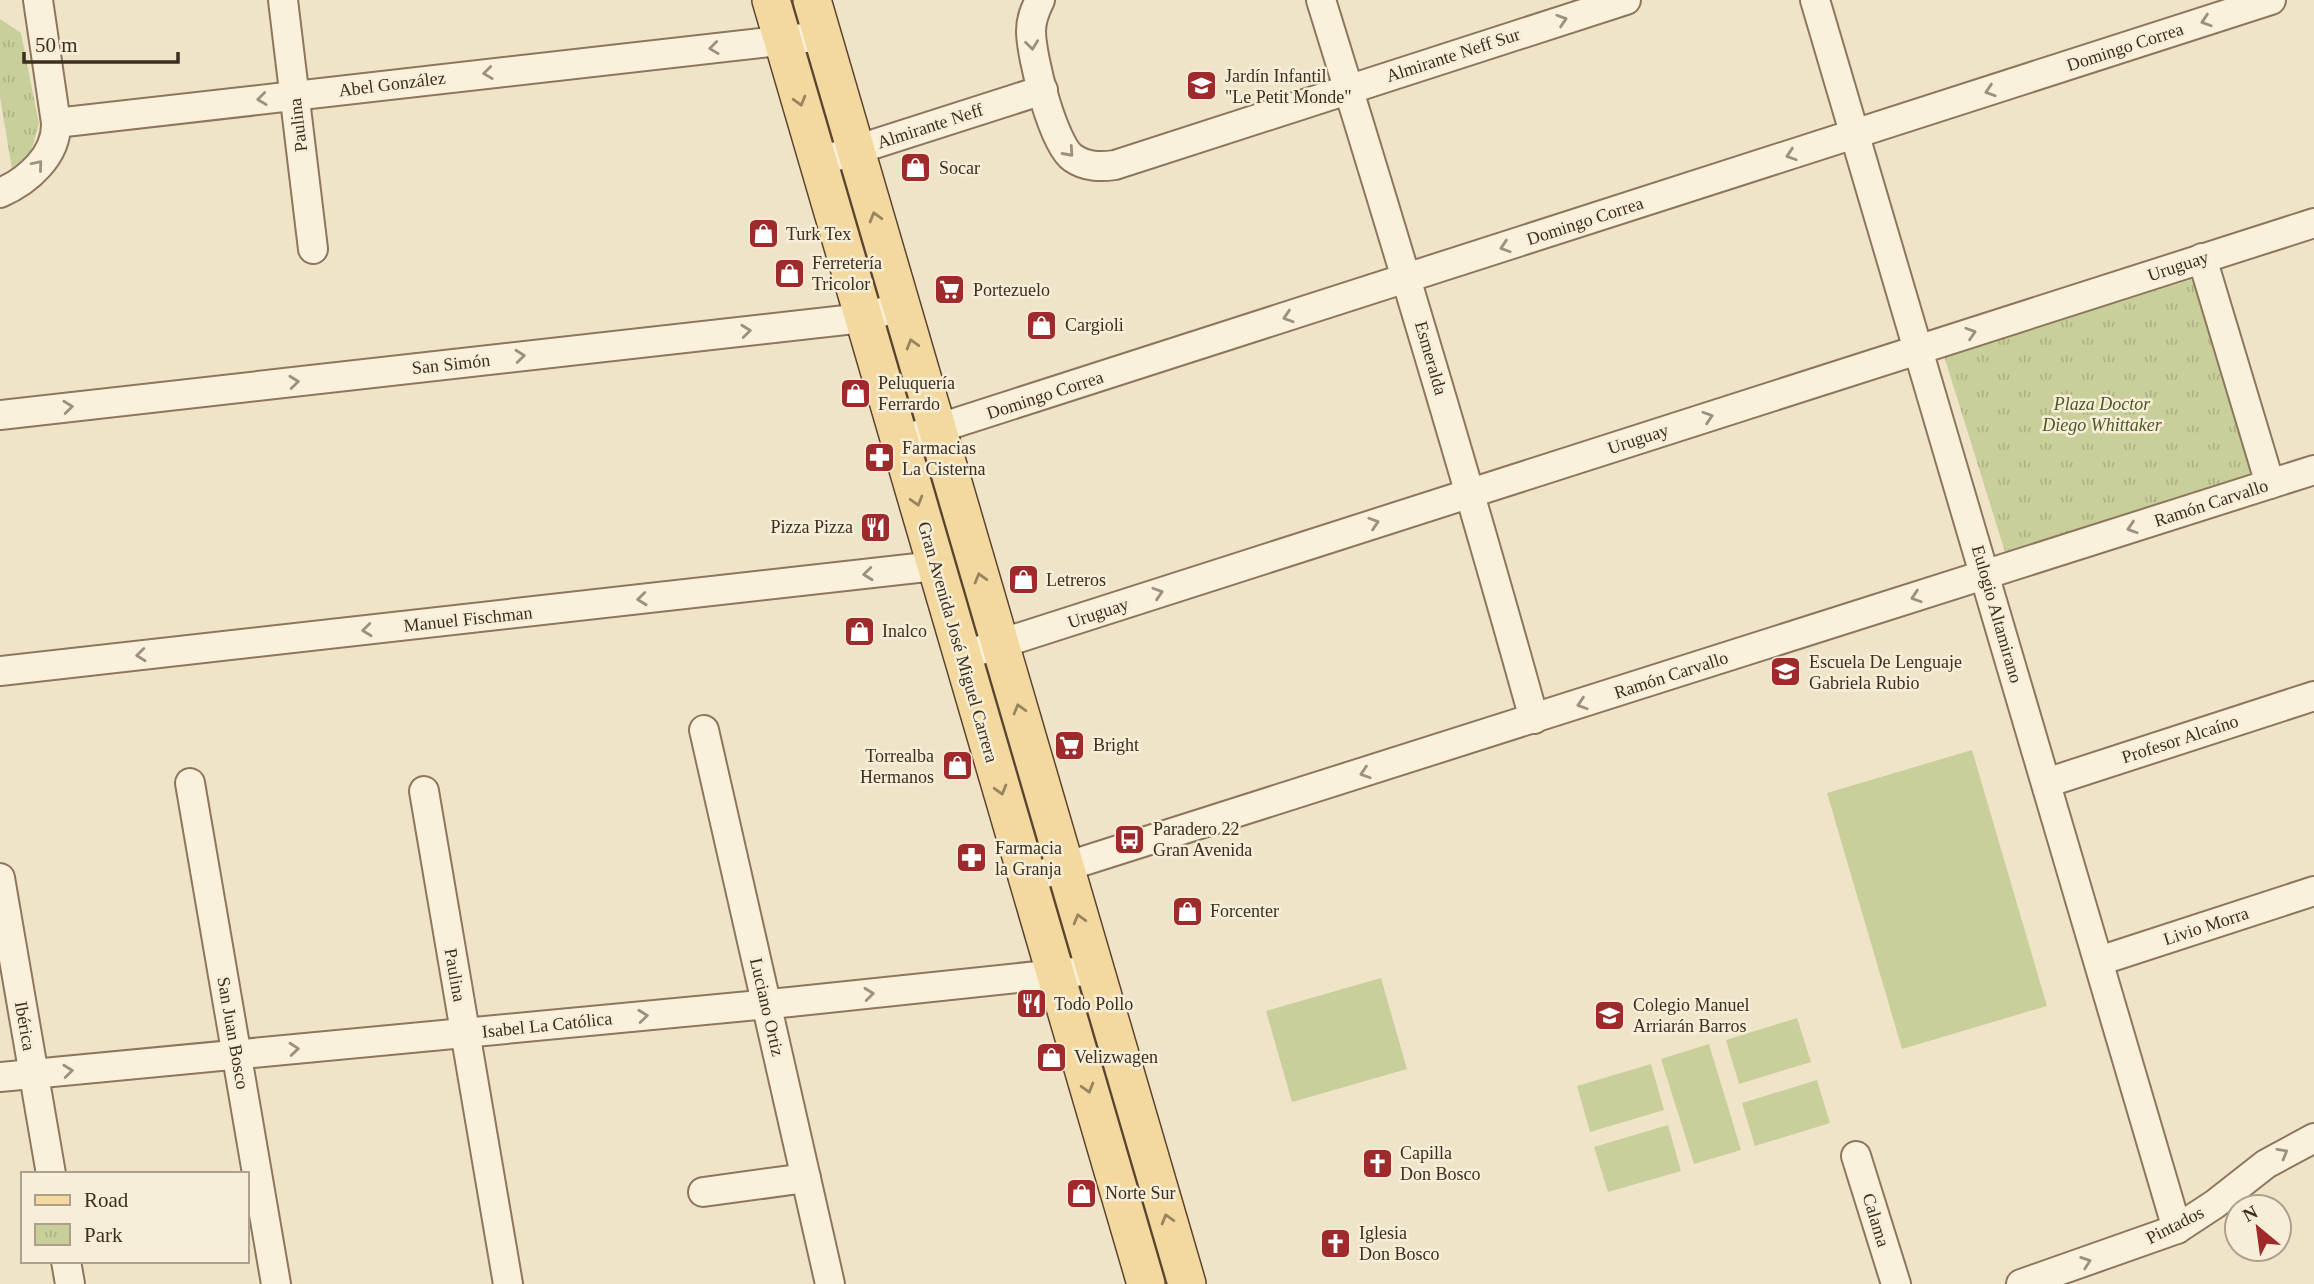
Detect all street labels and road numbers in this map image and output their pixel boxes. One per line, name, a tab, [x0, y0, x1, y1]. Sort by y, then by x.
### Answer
street label: Domingo Correa	[2064, 19, 2186, 75]
street label: Almirante Neff Sur	[1384, 24, 1522, 86]
street label: Abel González	[337, 68, 447, 100]
street label: Paulina	[285, 97, 311, 153]
street label: Almirante Neff	[875, 99, 985, 153]
street label: Domingo Correa	[1524, 193, 1646, 249]
street label: Uruguay	[2145, 247, 2211, 285]
street label: Esmeralda	[1411, 319, 1451, 397]
street label: San Simón	[411, 350, 491, 378]
street label: Domingo Correa	[984, 367, 1106, 423]
street label: Uruguay	[1605, 420, 1671, 458]
street label: Ramón Carvallo	[2152, 475, 2270, 531]
street label: Gran Avenida José Miguel Carrera	[914, 519, 1002, 765]
street label: Eulogio Altamirano	[1968, 543, 2026, 685]
street label: Uruguay	[1065, 594, 1131, 632]
street label: Manuel Fischman	[403, 602, 533, 636]
street label: Ramón Carvallo	[1612, 647, 1730, 703]
street label: Profesor Alcaíno	[2119, 711, 2241, 767]
street label: Livio Morra	[2161, 903, 2251, 949]
street label: Paulina	[440, 947, 470, 1003]
street label: Luciano Ortiz	[746, 956, 788, 1058]
street label: San Juan Bosco	[213, 975, 253, 1091]
street label: Ibérica	[11, 1000, 39, 1052]
street label: Isabel La Católica	[481, 1008, 613, 1042]
street label: Calama	[1858, 1191, 1894, 1249]
street label: Pintados	[2143, 1202, 2207, 1248]

